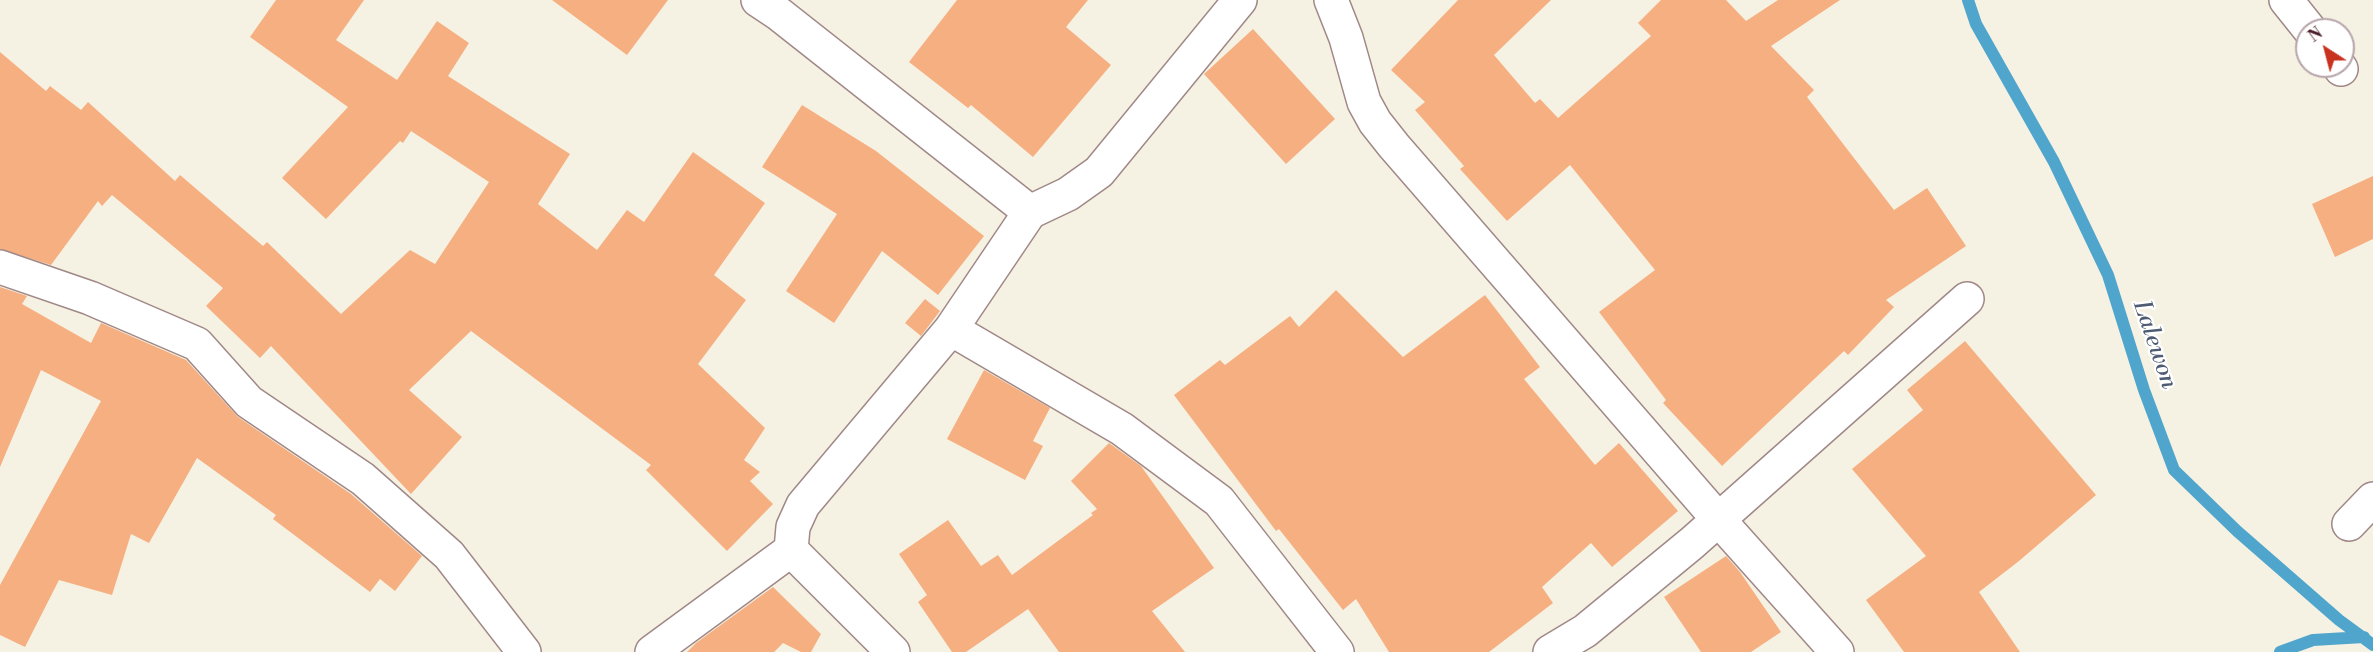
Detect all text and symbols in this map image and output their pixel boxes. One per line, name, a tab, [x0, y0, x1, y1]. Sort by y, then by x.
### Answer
north arrow	[2295, 18, 2355, 78]
text: N	[2305, 23, 2327, 47]
water label: Lalewon	[2126, 297, 2182, 393]

